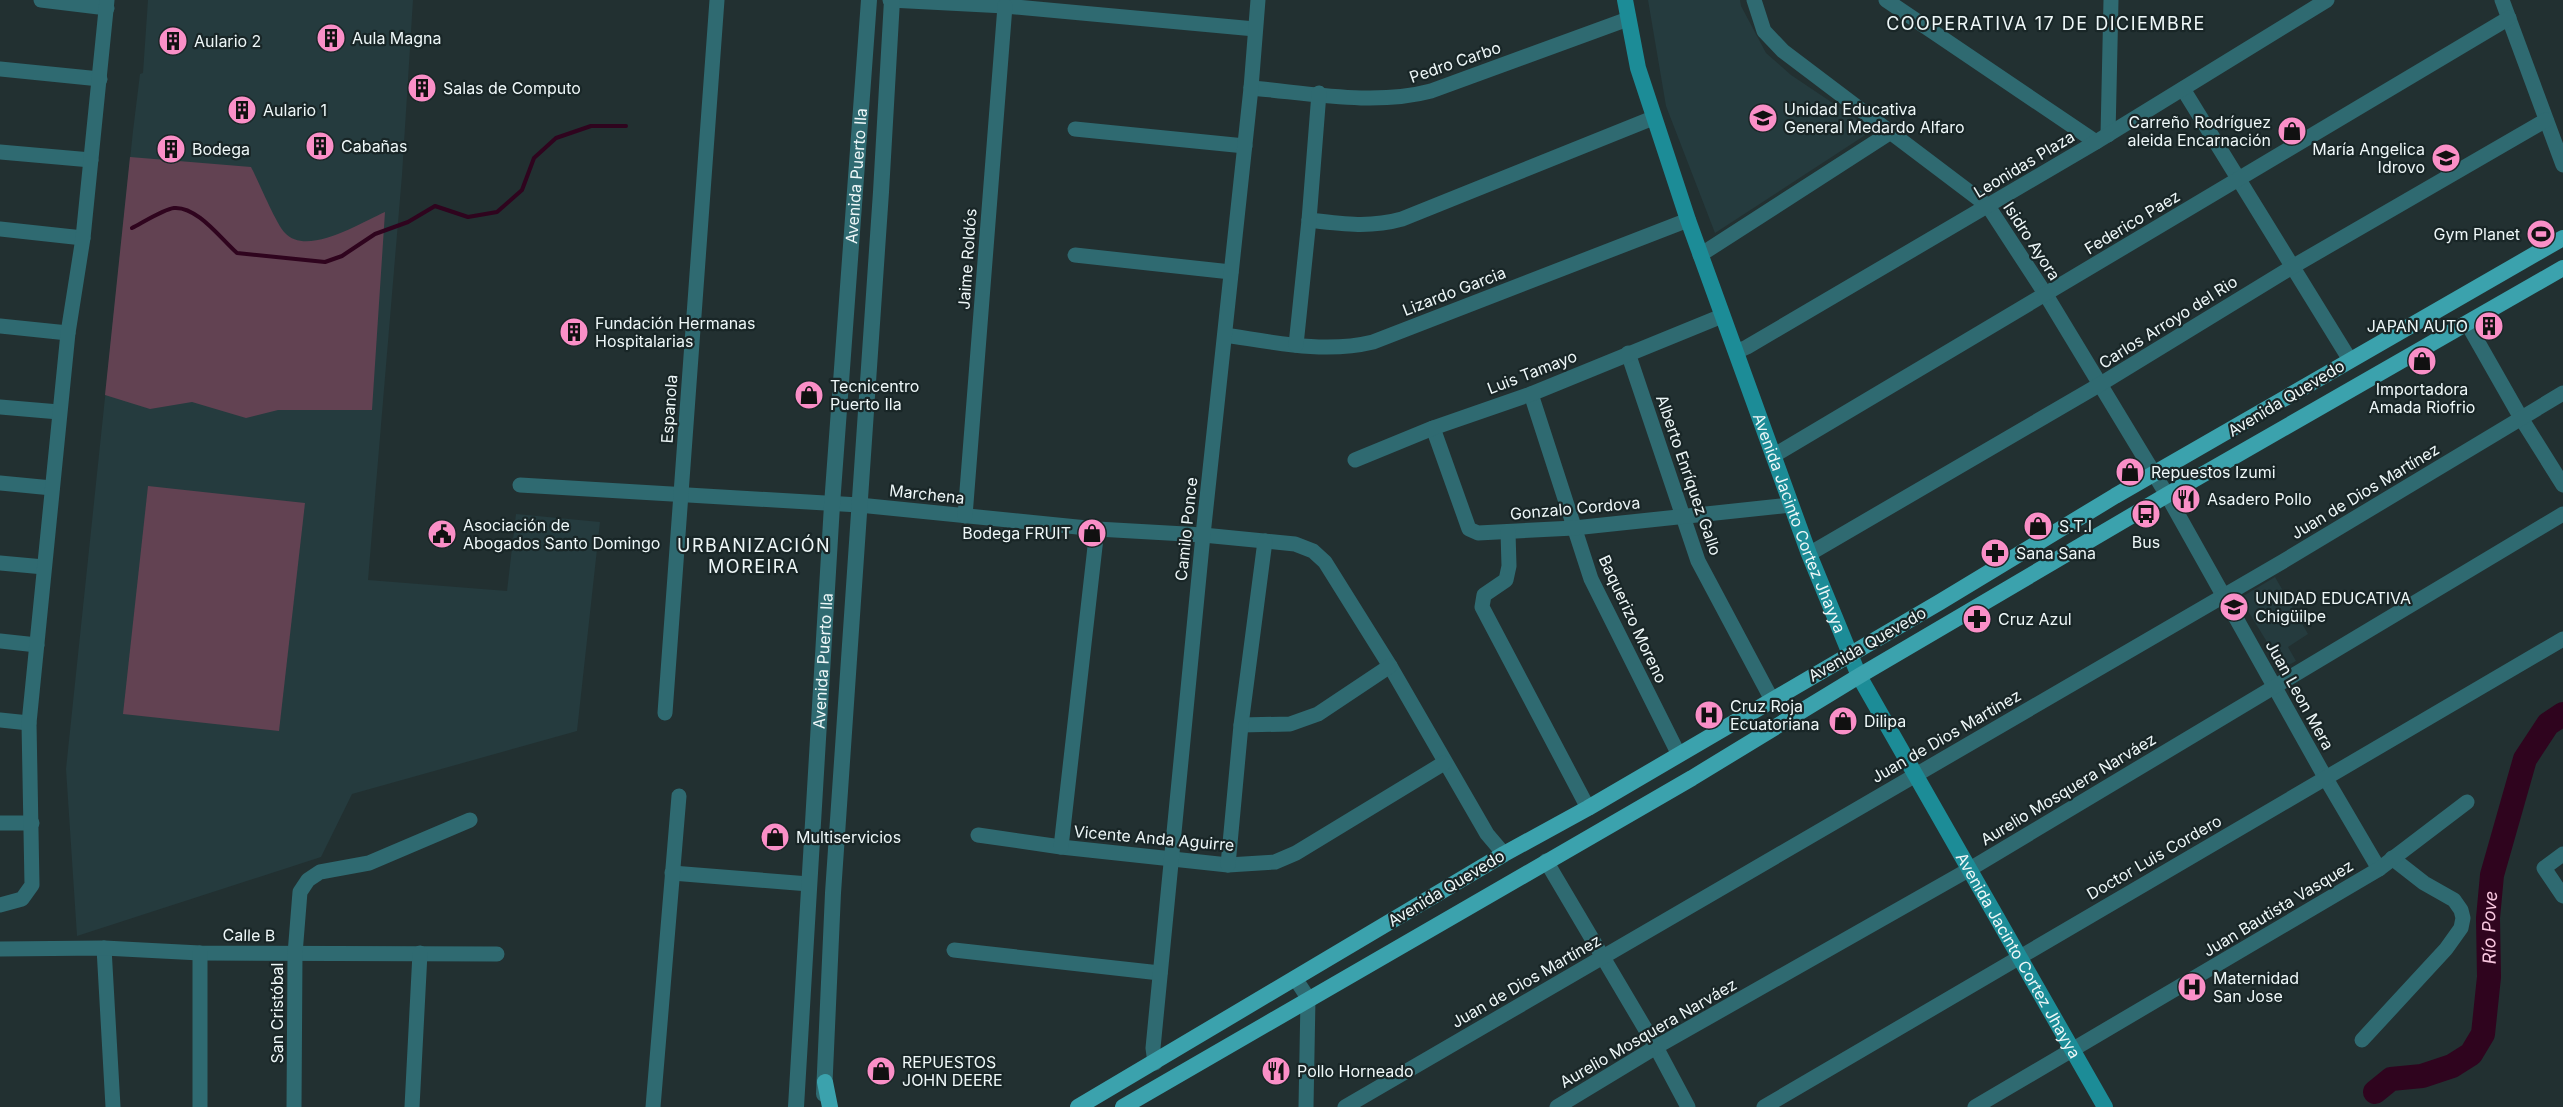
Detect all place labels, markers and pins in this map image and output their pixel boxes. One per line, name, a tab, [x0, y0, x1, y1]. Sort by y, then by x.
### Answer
building icon: Aula Magna	[315, 22, 347, 54]
building icon: Aulario 2	[157, 25, 189, 57]
place label: Aula Magna	[352, 28, 442, 48]
place label: Aulario 2	[194, 31, 261, 51]
building icon: Salas de Computo	[406, 72, 438, 104]
place label: Salas de Computo	[443, 78, 581, 98]
building icon: Aulario 1	[226, 94, 258, 126]
place label: Unidad Educativa General Medardo Alfaro	[1784, 99, 1965, 137]
place label: Aulario 1	[263, 100, 327, 120]
school or university icon: Unidad Educativa General Medardo Alfaro	[1747, 102, 1779, 134]
place label: Carreño Rodríguez aleida Encarnación	[2128, 112, 2271, 150]
shop icon: Carreño Rodríguez aleida Encarnación	[2276, 115, 2308, 147]
building icon: Cabañas	[304, 130, 336, 162]
building icon: Bodega	[155, 133, 187, 165]
place label: Cabañas	[341, 136, 408, 156]
place label: Bodega	[192, 139, 250, 159]
place label: María Angelica Idrovo	[2312, 139, 2425, 177]
school or university icon: María Angelica Idrovo	[2430, 142, 2462, 174]
sports icon: Gym Planet	[2525, 218, 2557, 250]
place label: Gym Planet	[2433, 224, 2520, 244]
building icon: JAPAN AUTO	[2473, 310, 2505, 342]
place label: Fundación Hermanas Hospitalarias	[595, 313, 756, 351]
building icon: Fundación Hermanas Hospitalarias	[558, 316, 590, 348]
place label: JAPAN AUTO	[2367, 316, 2468, 336]
shop icon: Importadora Amada Riofrio	[2406, 345, 2438, 377]
place label: Tecnicentro Puerto Ila	[830, 376, 919, 414]
shop icon: Tecnicentro Puerto Ila	[793, 379, 825, 411]
place label: Importadora Amada Riofrio	[2369, 379, 2475, 417]
shop icon: Repuestos Izumi	[2114, 456, 2146, 488]
place label: Repuestos Izumi	[2151, 462, 2276, 482]
restaurant icon: Asadero Pollo	[2170, 483, 2202, 515]
place label: Asadero Pollo	[2207, 489, 2312, 509]
bus stop icon: Bus	[2130, 498, 2162, 530]
shop icon: S.T.I	[2022, 510, 2054, 542]
place label: Asociación de Abogados Santo Domingo	[463, 515, 660, 553]
place label: S.T.I	[2059, 516, 2092, 536]
shop icon: Bodega FRUIT	[1076, 517, 1108, 549]
public building icon: Asociación de Abogados Santo Domingo	[426, 518, 458, 550]
place label: Bodega FRUIT	[962, 523, 1071, 543]
place label: Bus	[2132, 532, 2160, 552]
pharmacy icon: Sana Sana	[1979, 537, 2011, 569]
place label: Sana Sana	[2016, 543, 2096, 563]
place label: UNIDAD EDUCATIVA Chigüilpe	[2255, 588, 2411, 626]
school or university icon: UNIDAD EDUCATIVA Chigüilpe	[2218, 591, 2250, 623]
pharmacy icon: Cruz Azul	[1961, 603, 1993, 635]
place label: Cruz Azul	[1998, 609, 2072, 629]
place label: Cruz Roja Ecuatoriana	[1730, 696, 1819, 734]
hospital icon: Cruz Roja Ecuatoriana	[1693, 699, 1725, 731]
shop icon: Dilipa	[1827, 705, 1859, 737]
place label: Dilipa	[1864, 711, 1906, 731]
shop icon: Multiservicios	[759, 821, 791, 853]
place label: Multiservicios	[796, 827, 901, 847]
place label: Maternidad San Jose	[2213, 968, 2299, 1006]
hospital icon: Maternidad San Jose	[2176, 971, 2208, 1003]
place label: REPUESTOS JOHN DEERE	[902, 1052, 1003, 1090]
shop icon: REPUESTOS JOHN DEERE	[865, 1055, 897, 1087]
restaurant icon: Pollo Horneado	[1260, 1055, 1292, 1087]
place label: Pollo Horneado	[1297, 1061, 1414, 1081]

